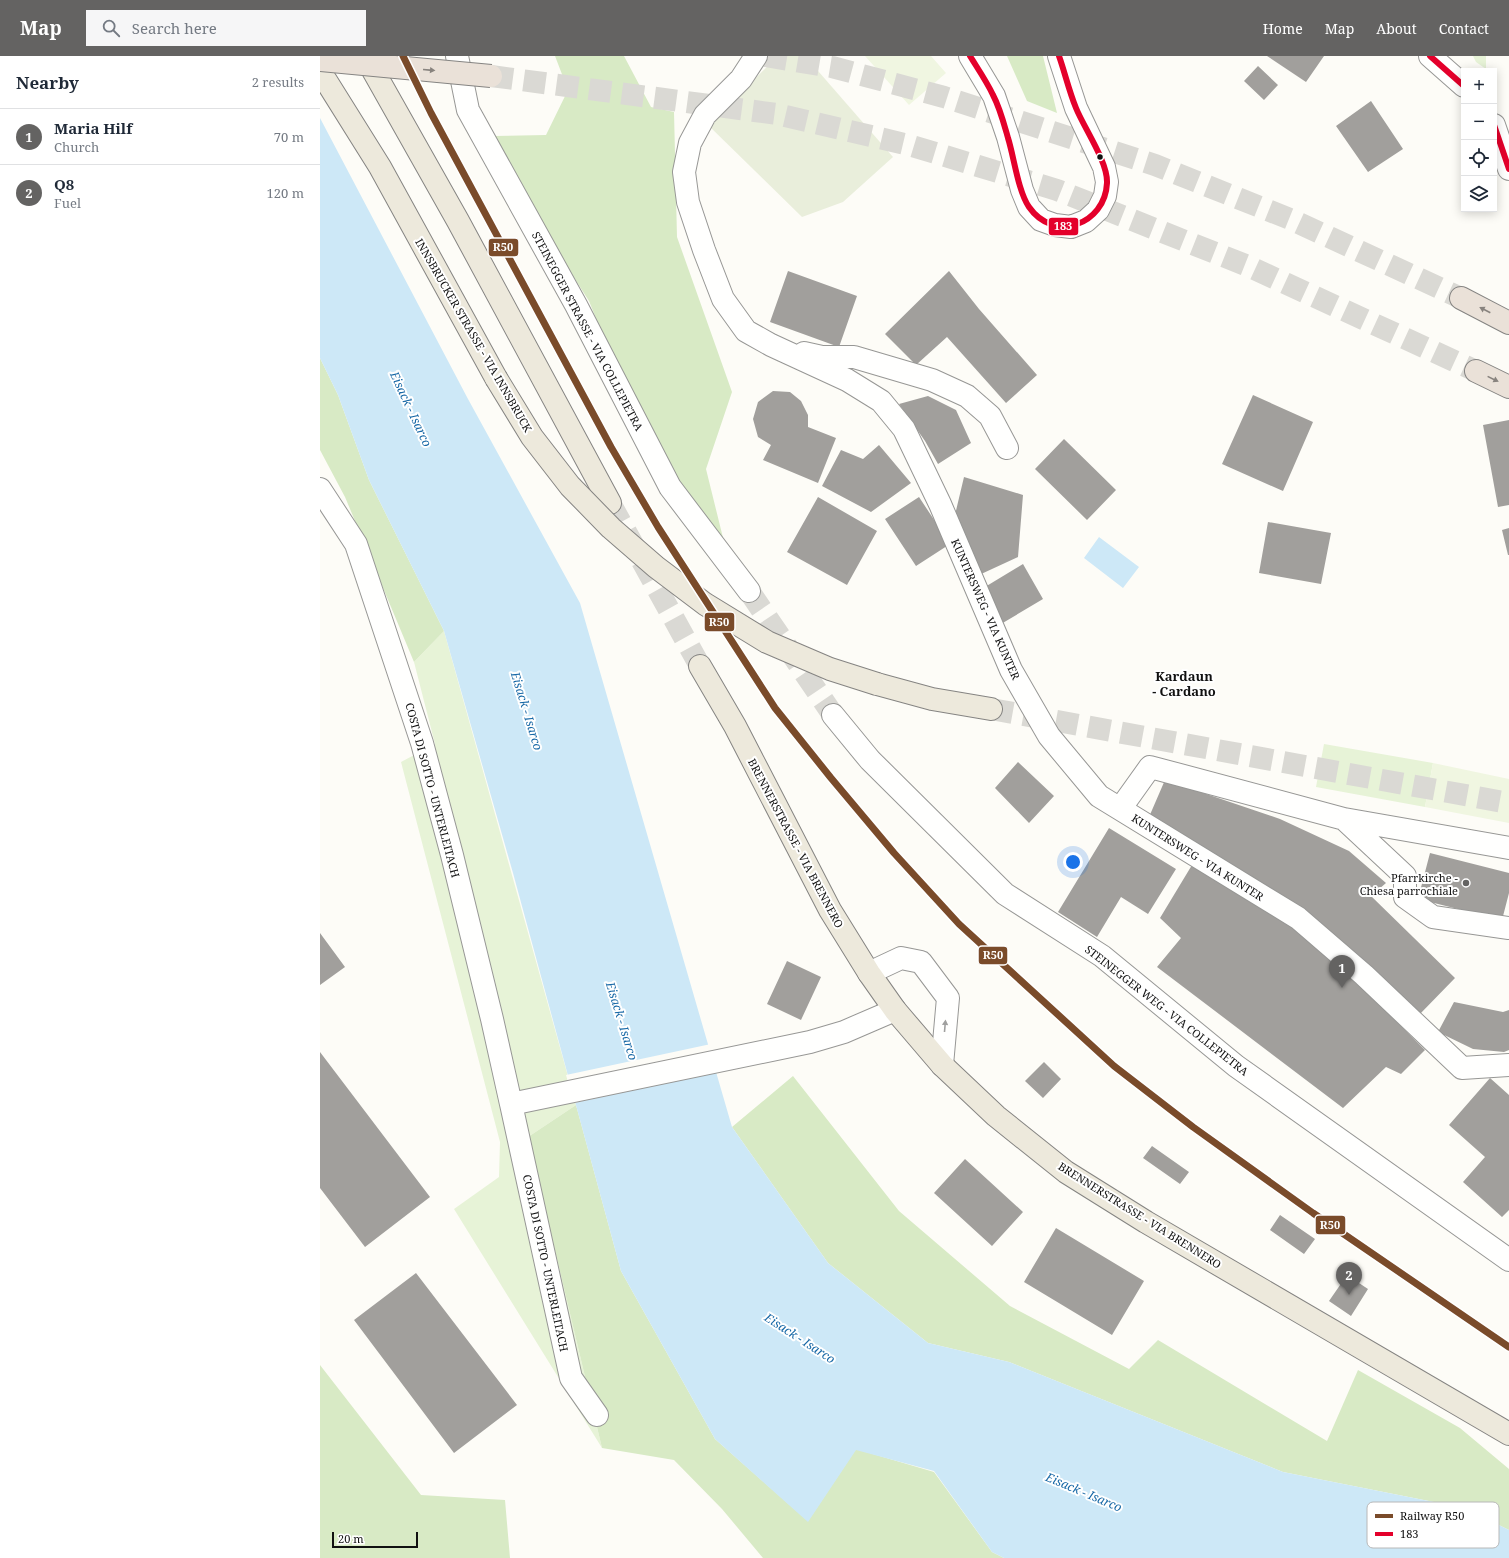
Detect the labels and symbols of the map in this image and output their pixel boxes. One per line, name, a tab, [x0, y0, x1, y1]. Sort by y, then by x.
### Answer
one-way arrow	[423, 67, 435, 74]
unlabelled marker	[1095, 152, 1105, 162]
line badge: 183	[1048, 217, 1079, 236]
text: 183	[1054, 218, 1072, 233]
street label: STEINEGGER STRASSE - VIA COLLEPIETRA	[529, 229, 647, 433]
street label: INNSBRUCKER STRASSE - VIA INNSBRUCK	[412, 235, 536, 435]
line badge: R50	[488, 238, 519, 257]
text: R50	[493, 239, 513, 254]
one-way arrow	[1479, 307, 1491, 314]
water label: Eisack - Isarco	[386, 368, 436, 450]
one-way arrow	[1487, 376, 1498, 382]
street label: KUNTERSWEG - VIA KUNTER	[948, 536, 1024, 683]
line badge: R50	[704, 612, 735, 632]
text: R50	[709, 614, 729, 629]
district label: Kardaun - Cardano	[1152, 667, 1216, 700]
water label: Eisack - Isarco	[507, 669, 547, 752]
street label: COSTA DI SOTTO - UNTERLEITACH	[402, 701, 464, 879]
street label: BRENNERSTRASSE - VIA BRENNERO	[745, 756, 847, 930]
street label: KUNTERSWEG - VIA KUNTER	[1129, 810, 1267, 904]
your location	[1063, 852, 1083, 872]
place label: Pfarrkirche - Chiesa parrochiale	[1360, 870, 1459, 898]
marker: Pfarrkirche - Chiesa parrochiale	[1461, 878, 1471, 888]
street label: STEINEGGER WEG - VIA COLLEPIETRA	[1082, 941, 1252, 1079]
line badge: R50	[978, 946, 1008, 965]
text: R50	[983, 947, 1003, 962]
pin: 1	[1329, 955, 1355, 988]
water label: Eisack - Isarco	[602, 979, 642, 1062]
one-way arrow	[942, 1020, 949, 1032]
street label: BRENNERSTRASSE - VIA BRENNERO	[1056, 1158, 1224, 1272]
street label: COSTA DI SOTTO - UNTERLEITACH	[520, 1173, 572, 1353]
line badge: R50	[1315, 1215, 1346, 1235]
text: R50	[1320, 1217, 1340, 1232]
pin: 2	[1336, 1262, 1362, 1295]
water label: Eisack - Isarco	[760, 1308, 839, 1367]
water label: Eisack - Isarco	[1042, 1468, 1125, 1516]
legend	[1367, 1502, 1499, 1548]
text: Railway R50	[1400, 1508, 1464, 1523]
text: 183	[1400, 1526, 1418, 1541]
scale bar	[332, 1530, 418, 1549]

